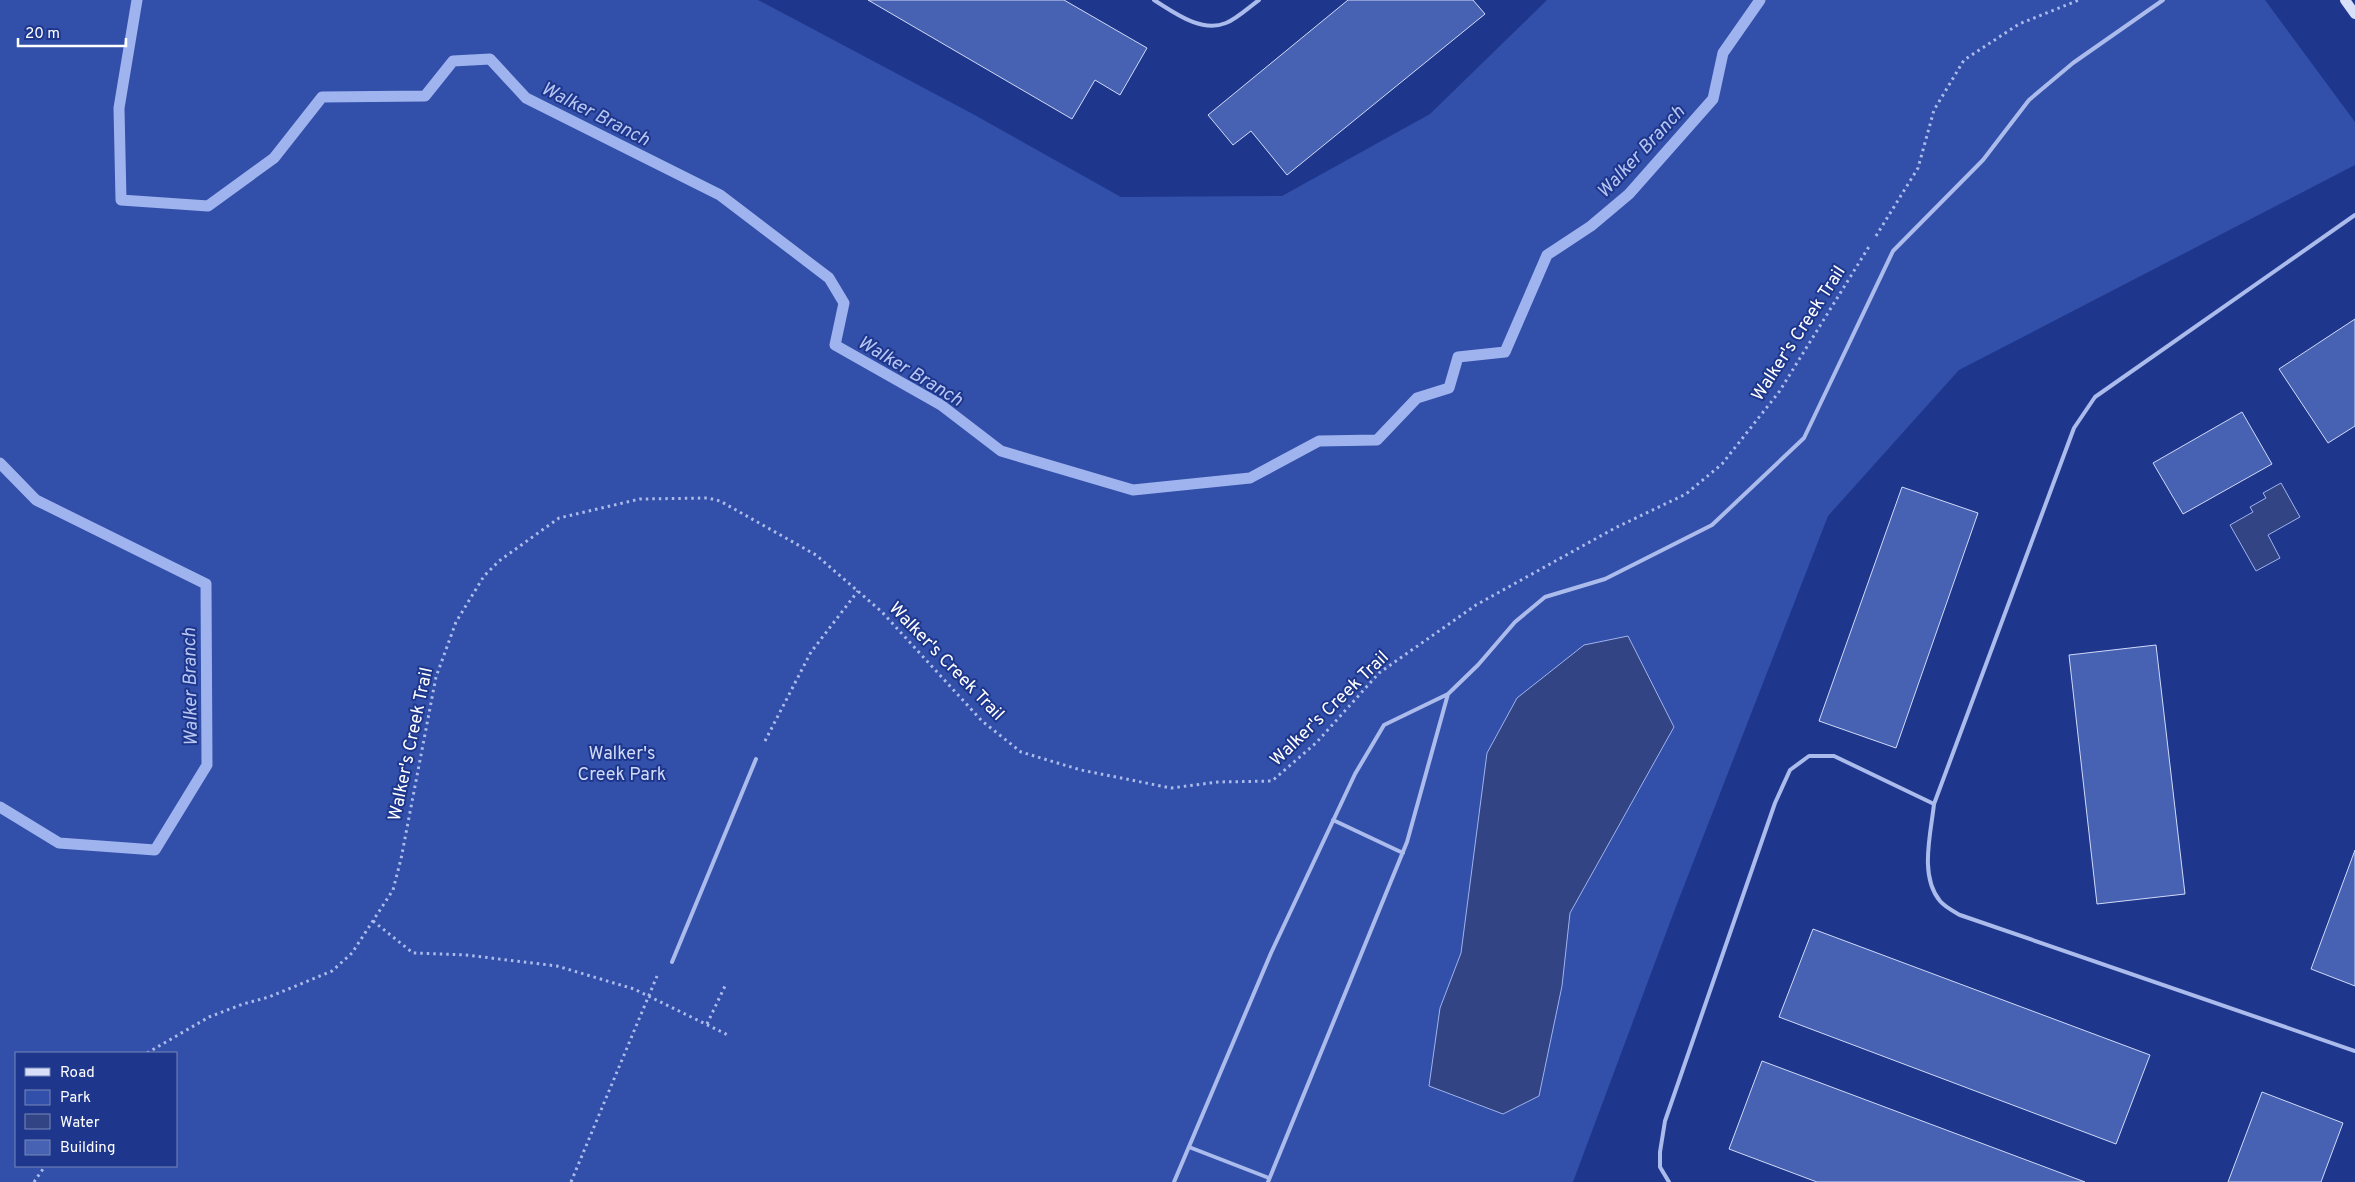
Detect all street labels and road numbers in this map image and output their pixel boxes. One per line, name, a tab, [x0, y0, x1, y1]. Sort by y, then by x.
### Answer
street label: Walker's Creek Trail	[1747, 262, 1852, 406]
street label: Walker's Creek Trail	[883, 598, 1009, 726]
street label: Walker's Creek Trail	[1266, 646, 1394, 772]
street label: Walker's Creek Trail	[384, 665, 439, 823]

